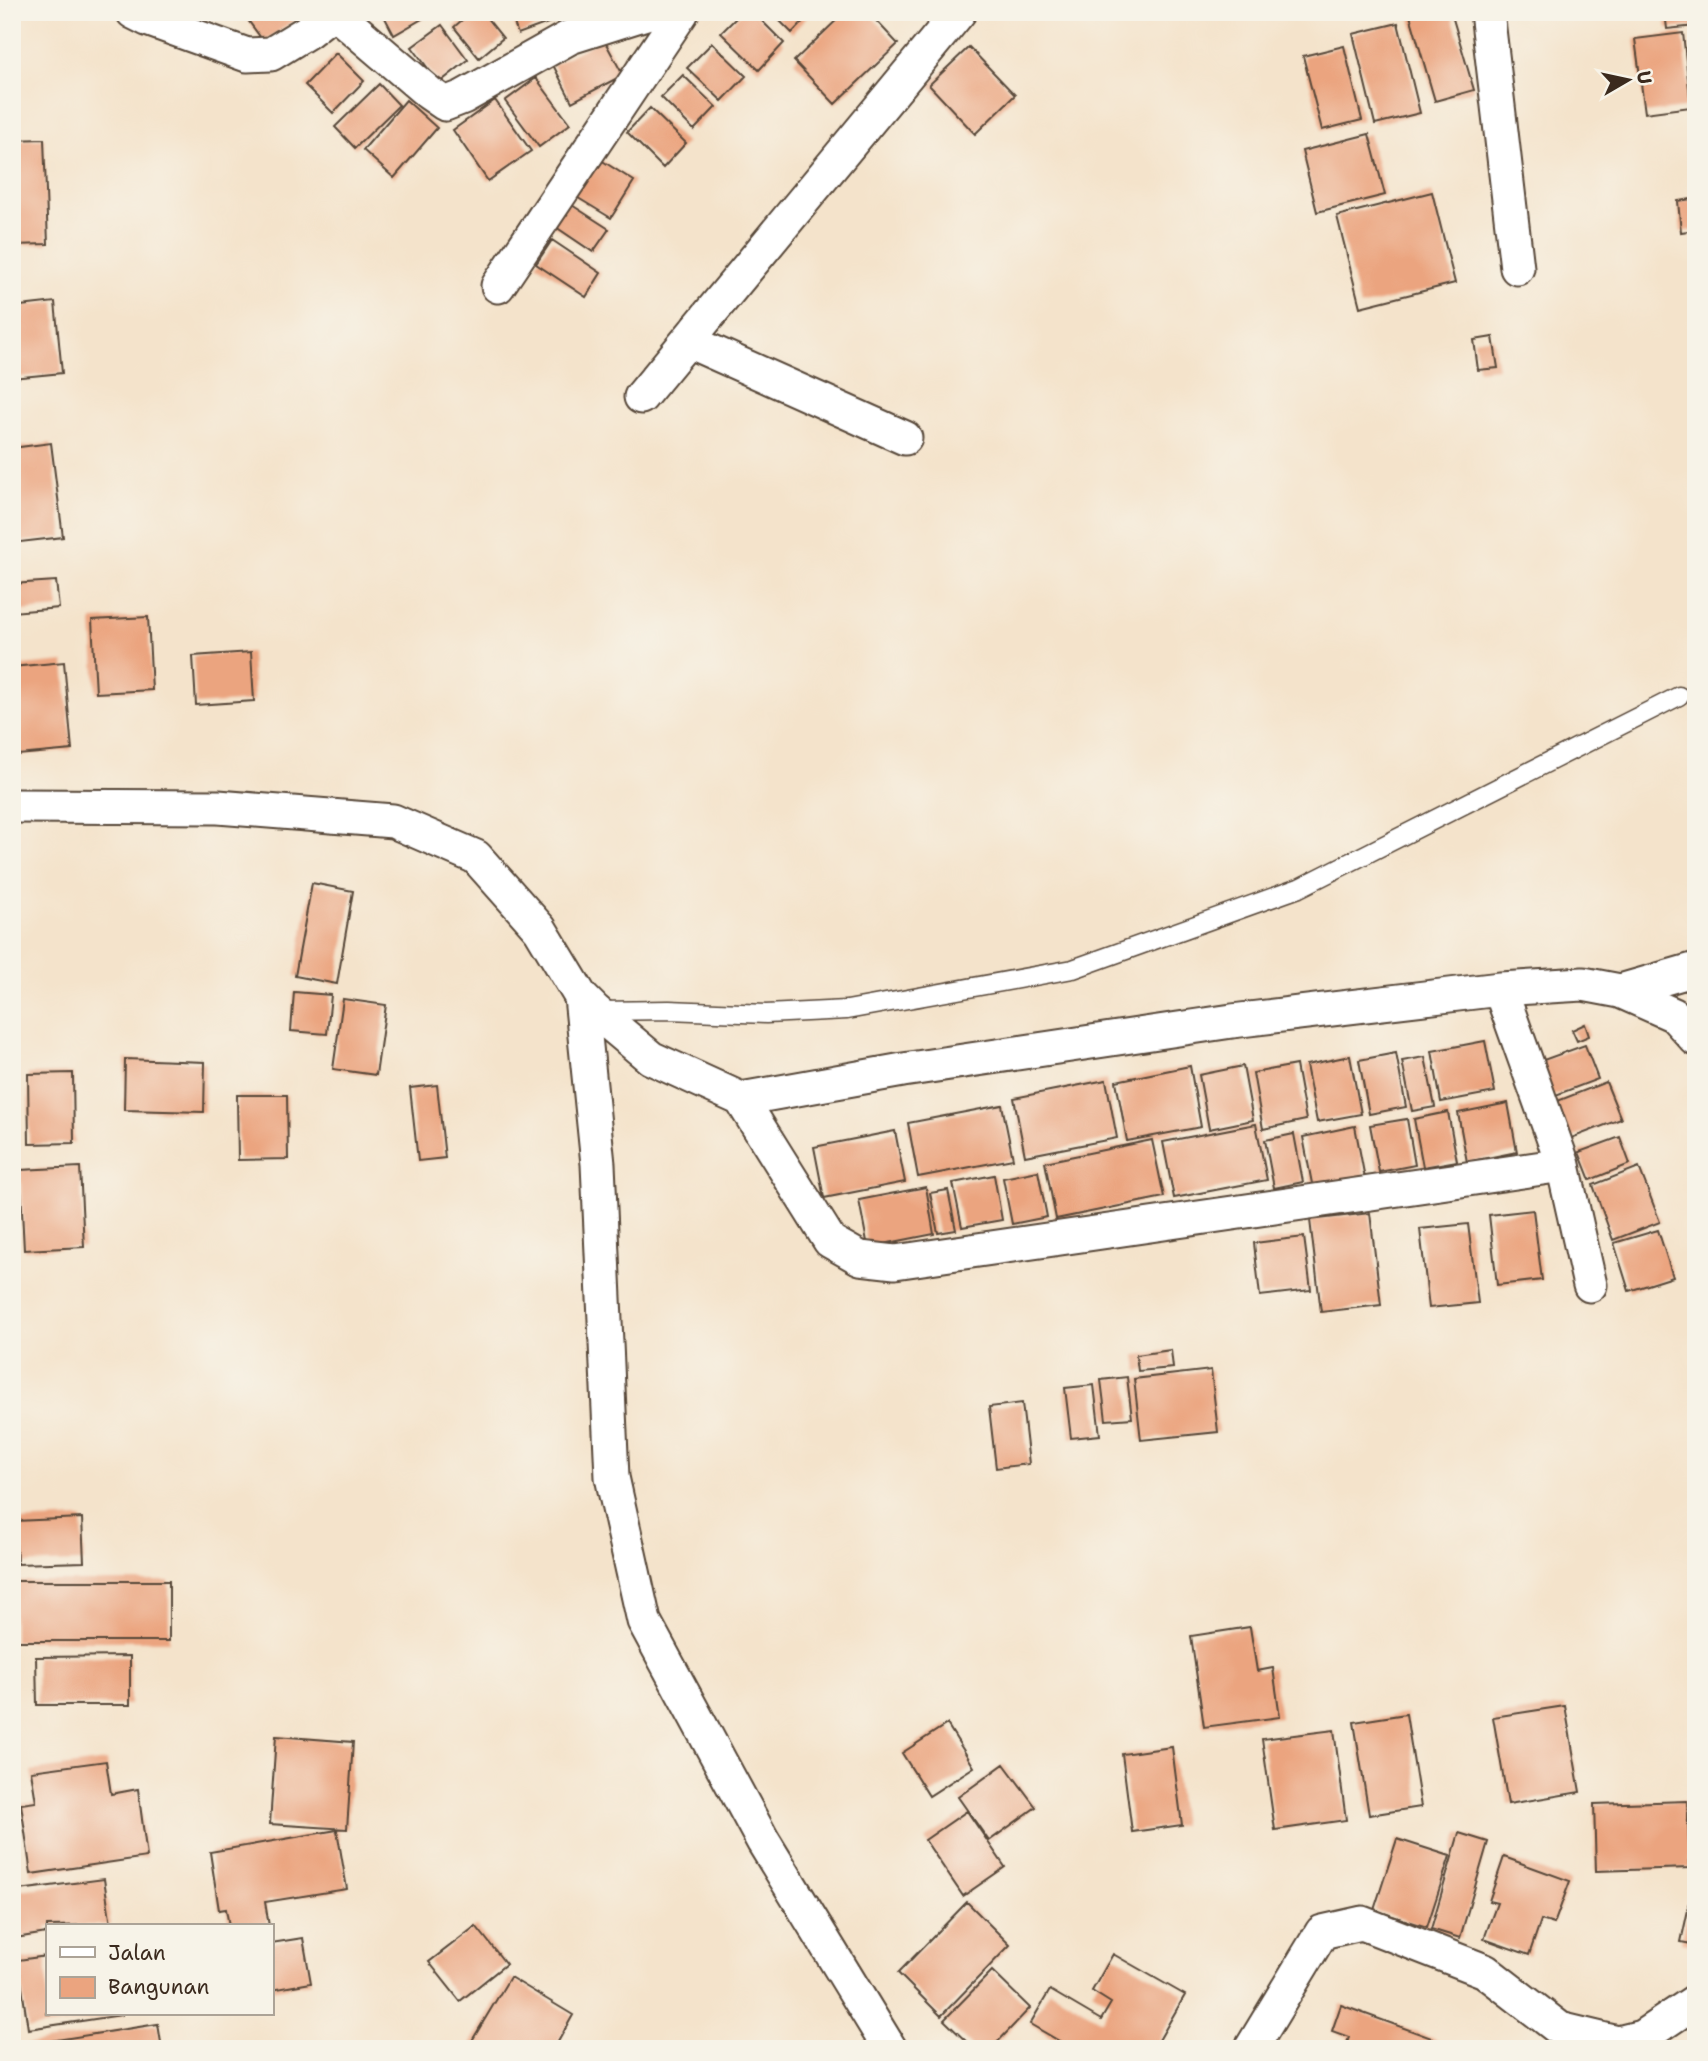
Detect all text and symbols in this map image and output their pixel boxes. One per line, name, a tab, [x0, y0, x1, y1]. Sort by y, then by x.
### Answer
north arrow	[1592, 46, 1662, 116]
text: U	[1631, 69, 1658, 86]
legend	[46, 1924, 273, 2016]
text: Jalan	[108, 1939, 166, 1967]
text: Bangunan	[108, 1973, 209, 2001]

